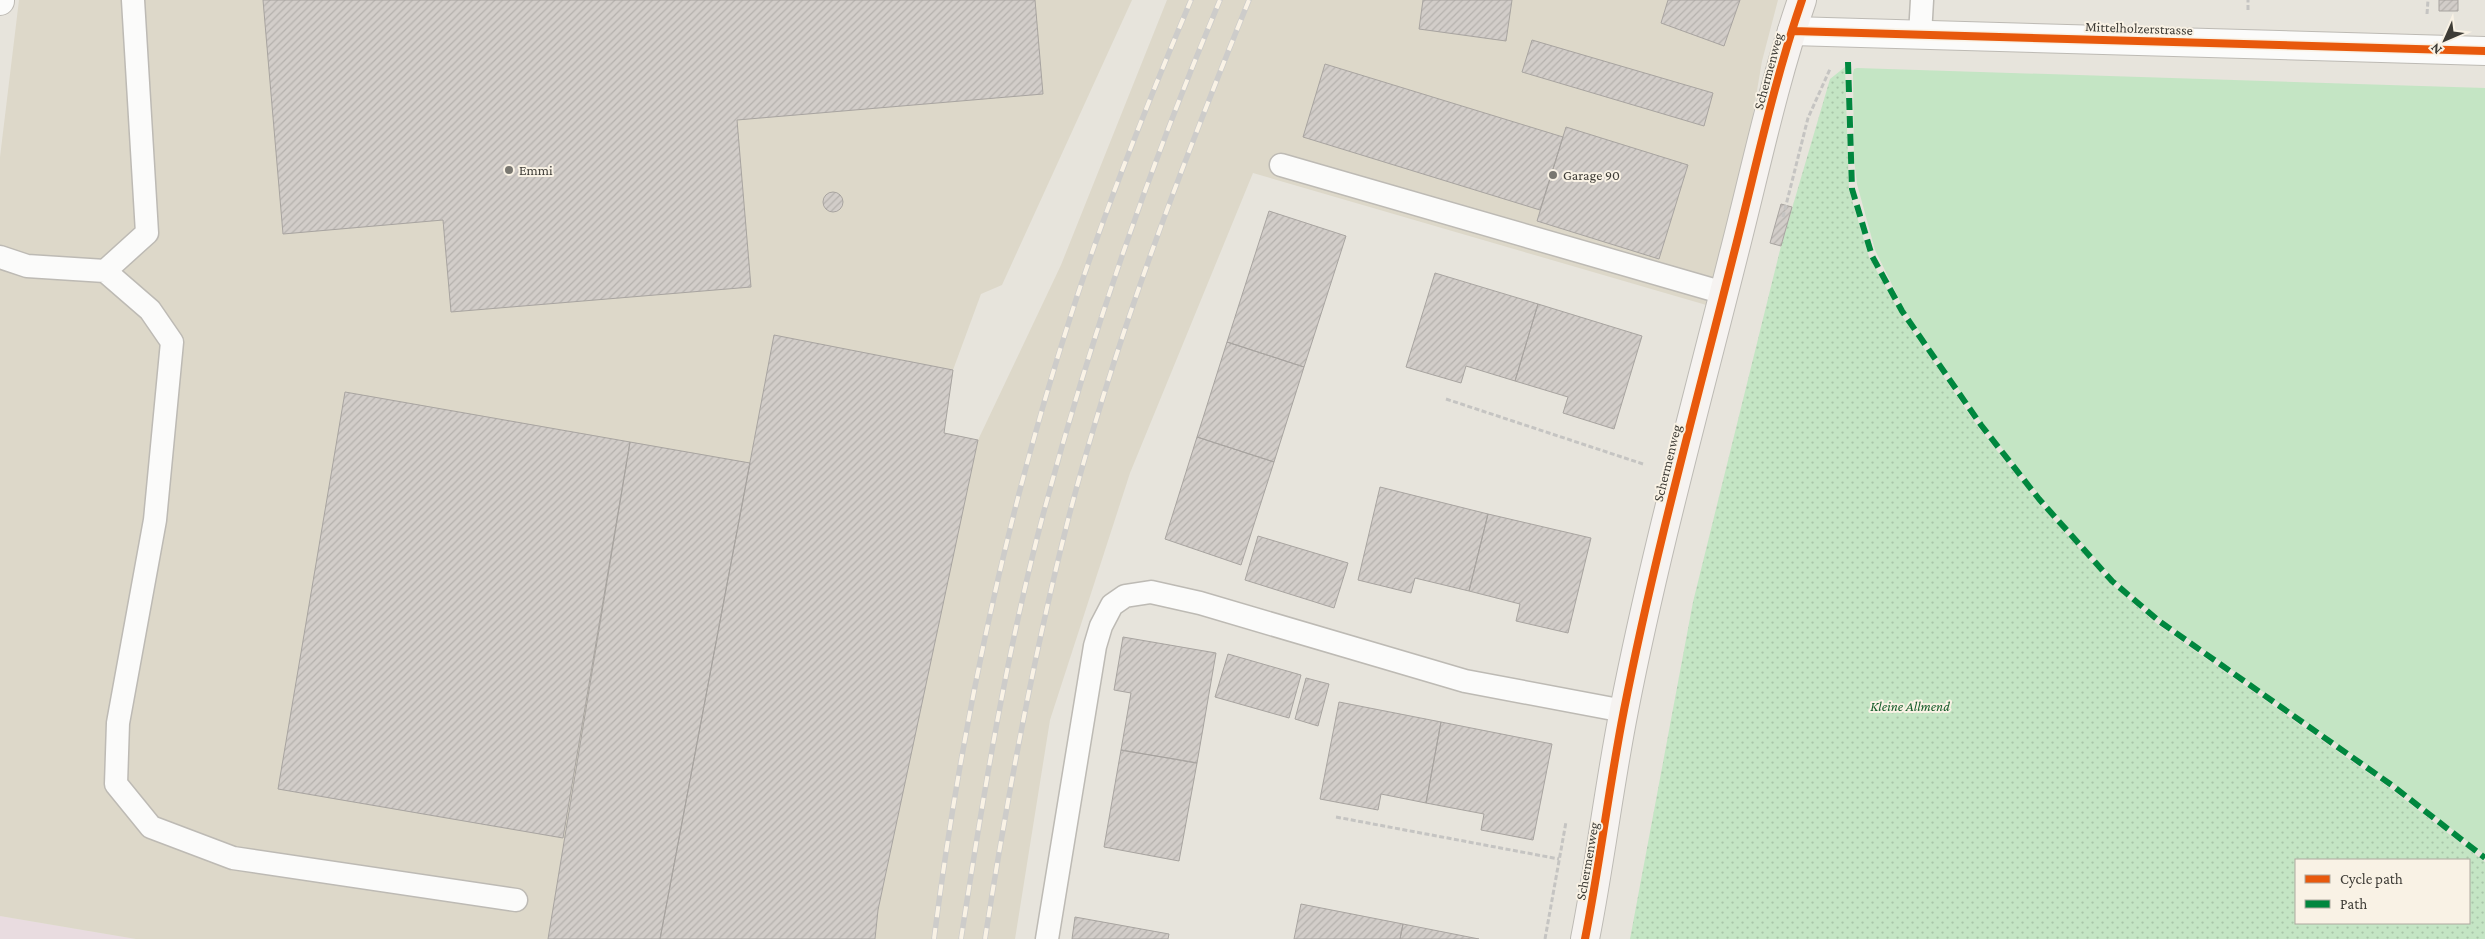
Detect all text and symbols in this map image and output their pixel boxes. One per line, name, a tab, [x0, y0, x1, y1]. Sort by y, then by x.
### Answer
north arrow	[2420, 15, 2470, 65]
street label: Mittelholzerstrasse	[2085, 18, 2193, 38]
street label: Schermenweg	[1750, 31, 1786, 111]
text: N	[2426, 40, 2445, 58]
place label: Emmi	[519, 162, 553, 178]
marker: Emmi	[503, 164, 515, 176]
place label: Garage 90	[1563, 167, 1620, 183]
marker: Garage 90	[1547, 169, 1559, 181]
street label: Schermenweg	[1650, 423, 1684, 503]
park label: Kleine Allmend	[1870, 698, 1950, 714]
street label: Schermenweg	[1572, 821, 1602, 901]
legend	[2295, 859, 2470, 924]
text: Cycle path	[2340, 871, 2403, 888]
text: Path	[2340, 896, 2367, 912]

